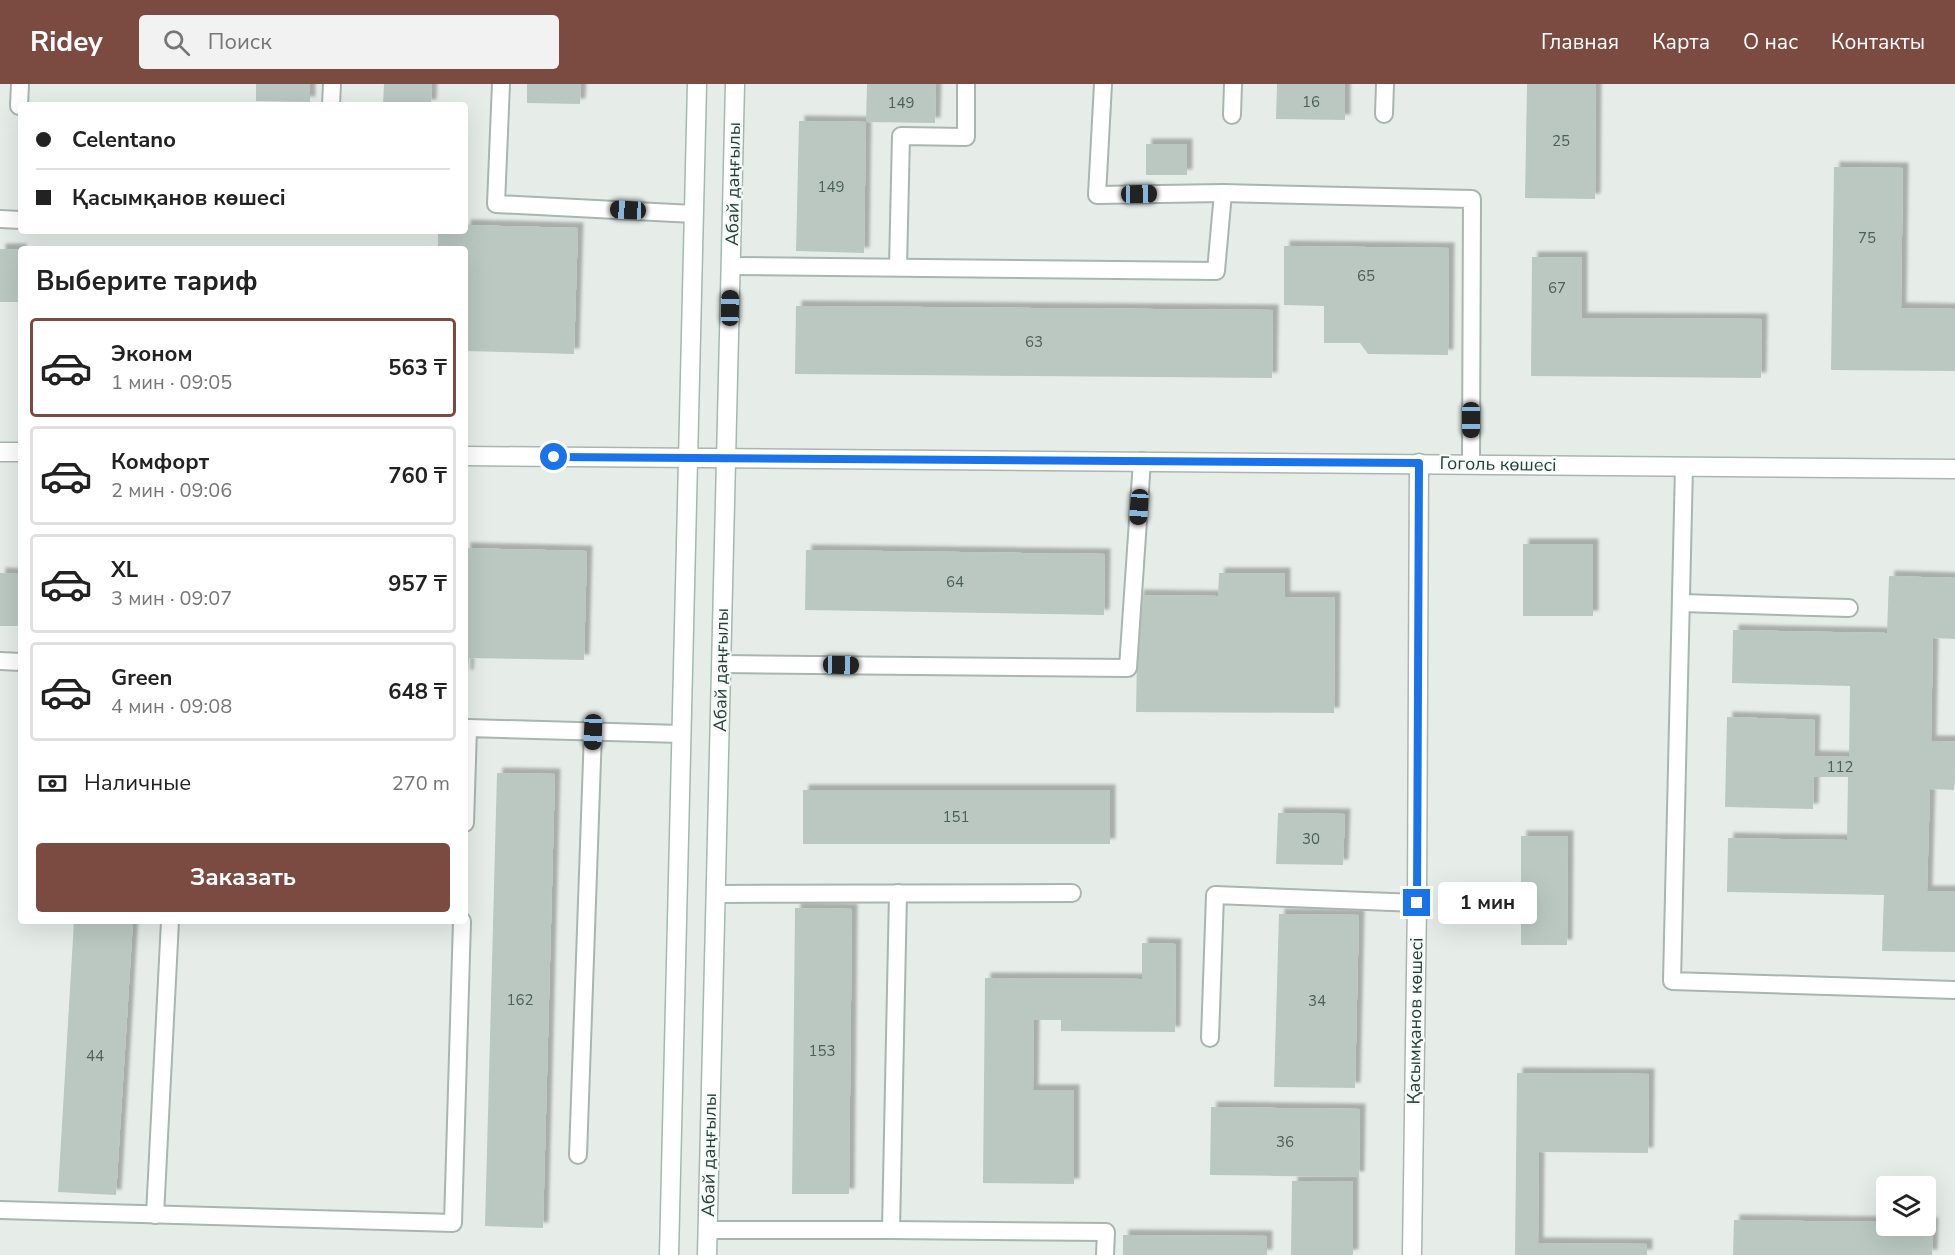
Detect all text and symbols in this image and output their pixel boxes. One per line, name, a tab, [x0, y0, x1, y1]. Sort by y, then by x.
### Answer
search box	[139, 15, 559, 69]
text: Ridey	[30, 23, 103, 61]
icon: search	[160, 26, 193, 59]
text: Поиск	[208, 27, 272, 57]
text: Главная	[1541, 28, 1619, 56]
text: Карта	[1652, 28, 1710, 56]
text: О нас	[1743, 28, 1798, 56]
text: Контакты	[1831, 28, 1925, 56]
house number: 16	[1302, 92, 1320, 112]
house number: 149	[887, 93, 915, 113]
street label: Абай даңғылы	[720, 122, 746, 246]
text: Celentano	[72, 125, 176, 155]
house number: 25	[1552, 131, 1570, 151]
house number: 149	[817, 177, 845, 197]
text: Қасымқанов көшесі	[72, 183, 286, 213]
car	[1121, 185, 1157, 203]
car	[610, 200, 646, 220]
house number: 75	[1858, 228, 1876, 248]
text: Выберите тариф	[36, 263, 258, 300]
house number: 65	[1357, 266, 1375, 286]
house number: 67	[1548, 278, 1566, 298]
car	[721, 290, 739, 326]
house number: 63	[1025, 332, 1043, 352]
text: Эконом	[111, 339, 193, 369]
icon: car	[39, 341, 93, 395]
text: 563 ₸	[388, 353, 447, 383]
text: 1 мин · 09:05	[111, 369, 232, 396]
car	[1462, 402, 1480, 438]
route start	[540, 443, 567, 470]
text: Комфорт	[111, 447, 209, 477]
icon: car	[39, 449, 93, 503]
street label: Гоголь көшесі	[1439, 451, 1557, 477]
text: 760 ₸	[388, 461, 447, 491]
text: 2 мин · 09:06	[111, 477, 232, 504]
car	[1129, 488, 1149, 526]
text: XL	[111, 555, 138, 585]
icon: car	[39, 557, 93, 611]
text: 957 ₸	[388, 569, 447, 599]
house number: 64	[946, 572, 964, 592]
text: 3 мин · 09:07	[111, 585, 232, 612]
street label: Абай даңғылы	[708, 608, 734, 732]
car	[823, 656, 859, 674]
text: Green	[111, 663, 172, 693]
icon: car	[39, 665, 93, 719]
text: 648 ₸	[388, 677, 447, 707]
text: 4 мин · 09:08	[111, 693, 232, 720]
car	[583, 714, 603, 750]
house number: 112	[1826, 757, 1854, 777]
icon: cash	[36, 767, 69, 800]
text: Наличные	[84, 768, 191, 798]
text: 270 m	[392, 770, 450, 797]
house number: 151	[942, 807, 970, 827]
house number: 30	[1302, 829, 1320, 849]
button: Заказать	[36, 843, 450, 912]
callout: 1 мин	[1438, 882, 1537, 924]
route end	[1403, 889, 1430, 916]
text: 1 мин	[1460, 889, 1515, 916]
street label: Қасымқанов көшесі	[1402, 937, 1428, 1105]
house number: 162	[506, 990, 534, 1010]
house number: 34	[1308, 991, 1326, 1011]
house number: 153	[808, 1041, 836, 1061]
house number: 44	[86, 1046, 104, 1066]
street label: Абай даңғылы	[696, 1093, 722, 1217]
house number: 36	[1276, 1132, 1294, 1152]
map controls	[1876, 1176, 1936, 1236]
button: layers	[1876, 1176, 1936, 1236]

